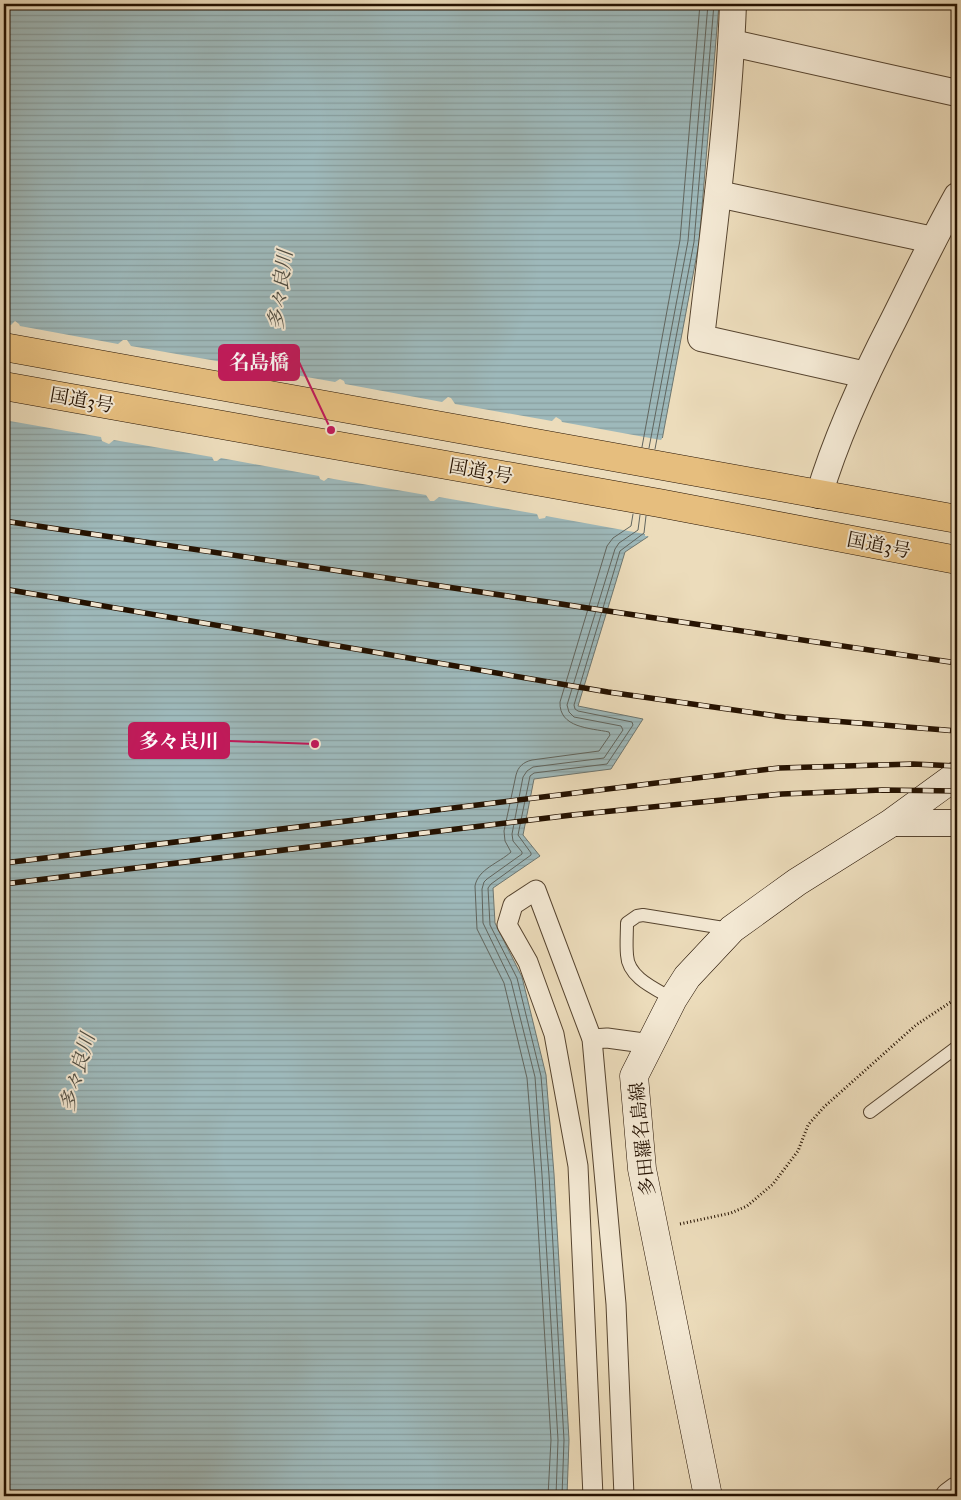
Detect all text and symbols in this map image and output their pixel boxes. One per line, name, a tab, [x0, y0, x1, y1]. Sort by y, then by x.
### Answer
water label: 多々良川	[263, 247, 297, 331]
callout: 名島橋	[219, 345, 299, 380]
text: 名島橋	[229, 350, 289, 374]
street label: 国道3号	[48, 383, 116, 417]
street label: 国道3号	[447, 454, 515, 488]
street label: 国道3号	[845, 528, 913, 562]
callout: 多々良川	[129, 723, 229, 758]
text: 多々良川	[139, 729, 219, 753]
water label: 多々良川	[54, 1028, 100, 1114]
street label: 多田羅名島線	[625, 1081, 659, 1197]

